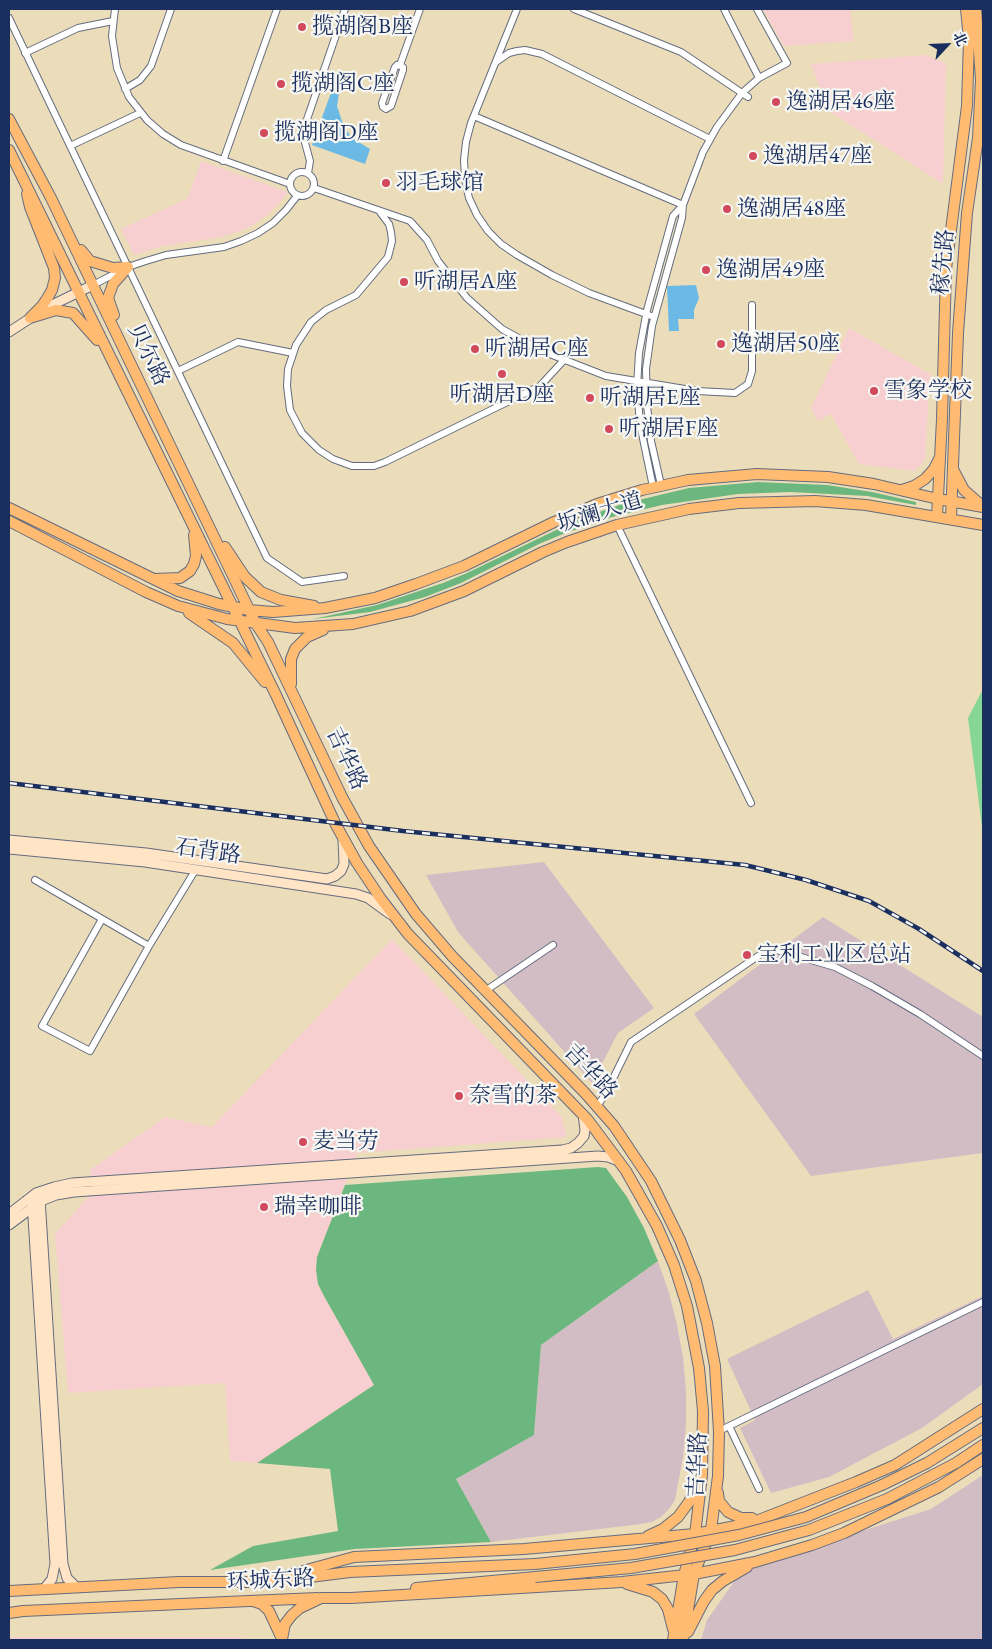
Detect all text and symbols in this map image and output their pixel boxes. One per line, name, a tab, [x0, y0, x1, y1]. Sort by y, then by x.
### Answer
place label: 揽湖阁B座	[312, 14, 413, 40]
north arrow	[922, 20, 972, 70]
marker: 揽湖阁B座	[296, 21, 308, 33]
text: 北	[949, 29, 972, 49]
place label: 揽湖阁C座	[291, 71, 395, 97]
marker: 揽湖阁C座	[275, 78, 287, 90]
place label: 逸湖居46座	[786, 89, 895, 115]
marker: 逸湖居46座	[770, 96, 782, 108]
place label: 揽湖阁D座	[274, 120, 379, 146]
marker: 揽湖阁D座	[258, 127, 270, 139]
place label: 逸湖居47座	[763, 143, 872, 169]
marker: 逸湖居47座	[747, 150, 759, 162]
place label: 羽毛球馆	[396, 170, 484, 196]
marker: 羽毛球馆	[380, 177, 392, 189]
place label: 逸湖居48座	[737, 196, 846, 222]
marker: 逸湖居48座	[721, 203, 733, 215]
street label: 稼先路	[928, 228, 960, 296]
place label: 逸湖居49座	[716, 257, 825, 283]
marker: 逸湖居49座	[700, 264, 712, 276]
place label: 听湖居A座	[414, 269, 517, 295]
marker: 听湖居A座	[398, 276, 410, 288]
street label: 贝尔路	[122, 320, 174, 390]
place label: 逸湖居50座	[731, 331, 840, 357]
place label: 听湖居C座	[485, 336, 589, 362]
marker: 逸湖居50座	[715, 338, 727, 350]
marker: 听湖居C座	[469, 343, 481, 355]
marker: 听湖居D座	[496, 368, 508, 380]
place label: 雪象学校	[884, 378, 972, 404]
place label: 听湖居D座	[450, 382, 554, 408]
place label: 听湖居E座	[600, 385, 700, 411]
marker: 雪象学校	[868, 385, 880, 397]
marker: 听湖居E座	[584, 392, 596, 404]
place label: 听湖居F座	[619, 416, 718, 442]
marker: 听湖居F座	[603, 423, 615, 435]
street label: 坂澜大道	[554, 488, 646, 538]
street label: 吉华路	[320, 724, 372, 794]
street label: 石背路	[173, 834, 243, 870]
place label: 宝利工业区总站	[757, 942, 911, 968]
marker: 宝利工业区总站	[741, 949, 753, 961]
street label: 吉华路	[558, 1039, 622, 1105]
place label: 奈雪的茶	[469, 1083, 557, 1109]
marker: 奈雪的茶	[453, 1090, 465, 1102]
place label: 麦当劳	[313, 1129, 379, 1155]
marker: 麦当劳	[297, 1136, 309, 1148]
place label: 瑞幸咖啡	[274, 1194, 362, 1220]
marker: 瑞幸咖啡	[258, 1201, 270, 1213]
street label: 吉华路	[683, 1431, 713, 1499]
street label: 环城东路	[226, 1566, 316, 1596]

